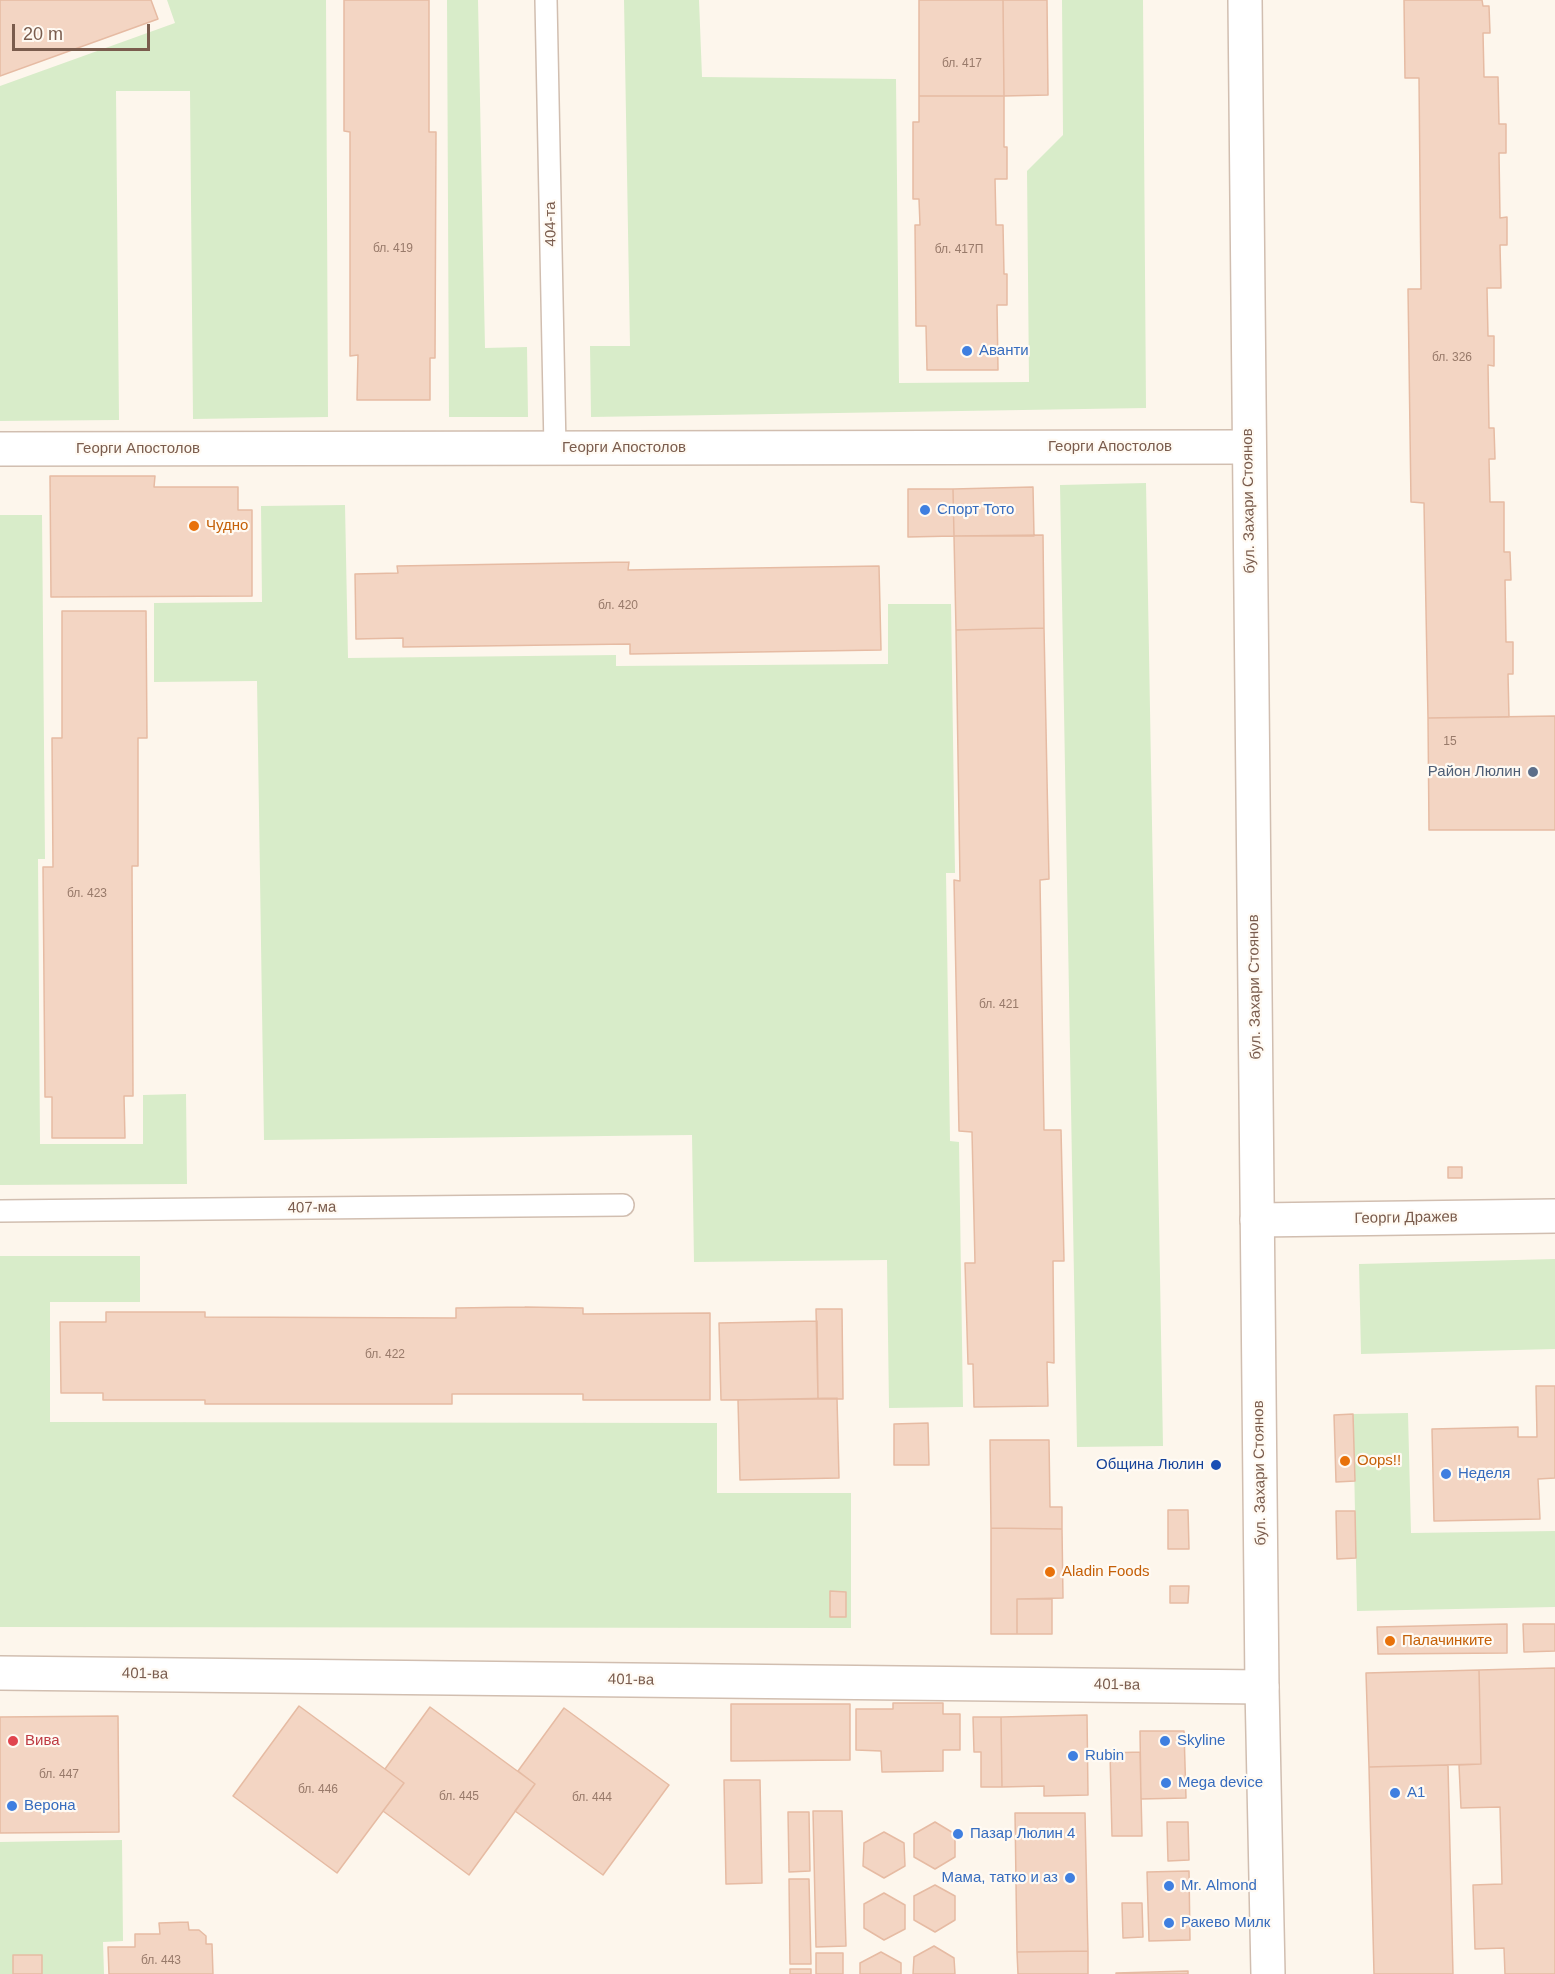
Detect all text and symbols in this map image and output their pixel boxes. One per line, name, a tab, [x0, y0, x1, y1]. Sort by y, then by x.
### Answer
scale bar	[15, 12, 153, 50]
text: 20 m	[23, 24, 63, 44]
house number: бл. 417	[942, 57, 982, 71]
street label: 404-та	[542, 201, 560, 247]
house number: бл. 419	[373, 242, 413, 256]
house number: бл. 417П	[935, 243, 983, 257]
place label: Аванти	[979, 342, 1029, 360]
marker: Аванти	[960, 344, 974, 358]
house number: бл. 326	[1432, 351, 1472, 365]
street label: бул. Захари Стоянов	[1239, 428, 1259, 574]
street label: Георги Апостолов	[1048, 438, 1172, 456]
street label: Георги Апостолов	[562, 439, 686, 457]
street label: Георги Апостолов	[76, 440, 200, 458]
place label: Спорт Тото	[937, 501, 1014, 519]
marker: Спорт Тото	[918, 503, 932, 517]
place label: Чудно	[206, 517, 248, 535]
marker: Чудно	[187, 519, 201, 533]
house number: бл. 420	[598, 599, 638, 613]
house number: 15	[1443, 735, 1457, 749]
place label: Район Люлин	[1428, 763, 1521, 781]
marker: Район Люлин	[1526, 765, 1540, 779]
house number: бл. 423	[67, 887, 107, 901]
street label: бул. Захари Стоянов	[1245, 914, 1265, 1060]
house number: бл. 421	[979, 998, 1019, 1012]
street label: 407-ма	[288, 1199, 336, 1217]
street label: Георги Дражев	[1354, 1208, 1458, 1228]
house number: бл. 422	[365, 1348, 405, 1362]
street label: бул. Захари Стоянов	[1250, 1400, 1270, 1546]
place label: Oops!!	[1357, 1452, 1401, 1470]
marker: Oops!!	[1338, 1454, 1352, 1468]
place label: Община Люлин	[1096, 1456, 1204, 1474]
marker: Община Люлин	[1209, 1458, 1223, 1472]
place label: Неделя	[1458, 1465, 1510, 1483]
marker: Неделя	[1439, 1467, 1453, 1481]
place label: Aladin Foods	[1062, 1563, 1150, 1581]
marker: Aladin Foods	[1043, 1565, 1057, 1579]
place label: Палачинките	[1402, 1632, 1492, 1650]
marker: Палачинките	[1383, 1634, 1397, 1648]
street label: 401-ва	[122, 1665, 168, 1683]
street label: 401-ва	[608, 1671, 654, 1689]
street label: 401-ва	[1094, 1676, 1140, 1694]
place label: Вива	[25, 1732, 60, 1750]
place label: Skyline	[1177, 1732, 1225, 1750]
marker: Вива	[6, 1734, 20, 1748]
marker: Skyline	[1158, 1734, 1172, 1748]
place label: Rubin	[1085, 1747, 1124, 1765]
marker: Rubin	[1066, 1749, 1080, 1763]
house number: бл. 447	[39, 1768, 79, 1782]
place label: Mega device	[1178, 1774, 1263, 1792]
marker: Mega device	[1159, 1776, 1173, 1790]
house number: бл. 446	[298, 1783, 338, 1797]
place label: A1	[1407, 1784, 1425, 1802]
marker: A1	[1388, 1786, 1402, 1800]
house number: бл. 445	[439, 1790, 479, 1804]
house number: бл. 444	[572, 1791, 612, 1805]
place label: Верона	[24, 1797, 76, 1815]
marker: Верона	[5, 1799, 19, 1813]
place label: Пазар Люлин 4	[970, 1825, 1075, 1843]
marker: Пазар Люлин 4	[951, 1827, 965, 1841]
place label: Мама, татко и аз	[942, 1869, 1058, 1887]
marker: Мама, татко и аз	[1063, 1871, 1077, 1885]
place label: Mr. Almond	[1181, 1877, 1257, 1895]
marker: Mr. Almond	[1162, 1879, 1176, 1893]
place label: Ракево Милк	[1181, 1914, 1270, 1932]
marker: Ракево Милк	[1162, 1916, 1176, 1930]
house number: бл. 443	[141, 1954, 181, 1968]

